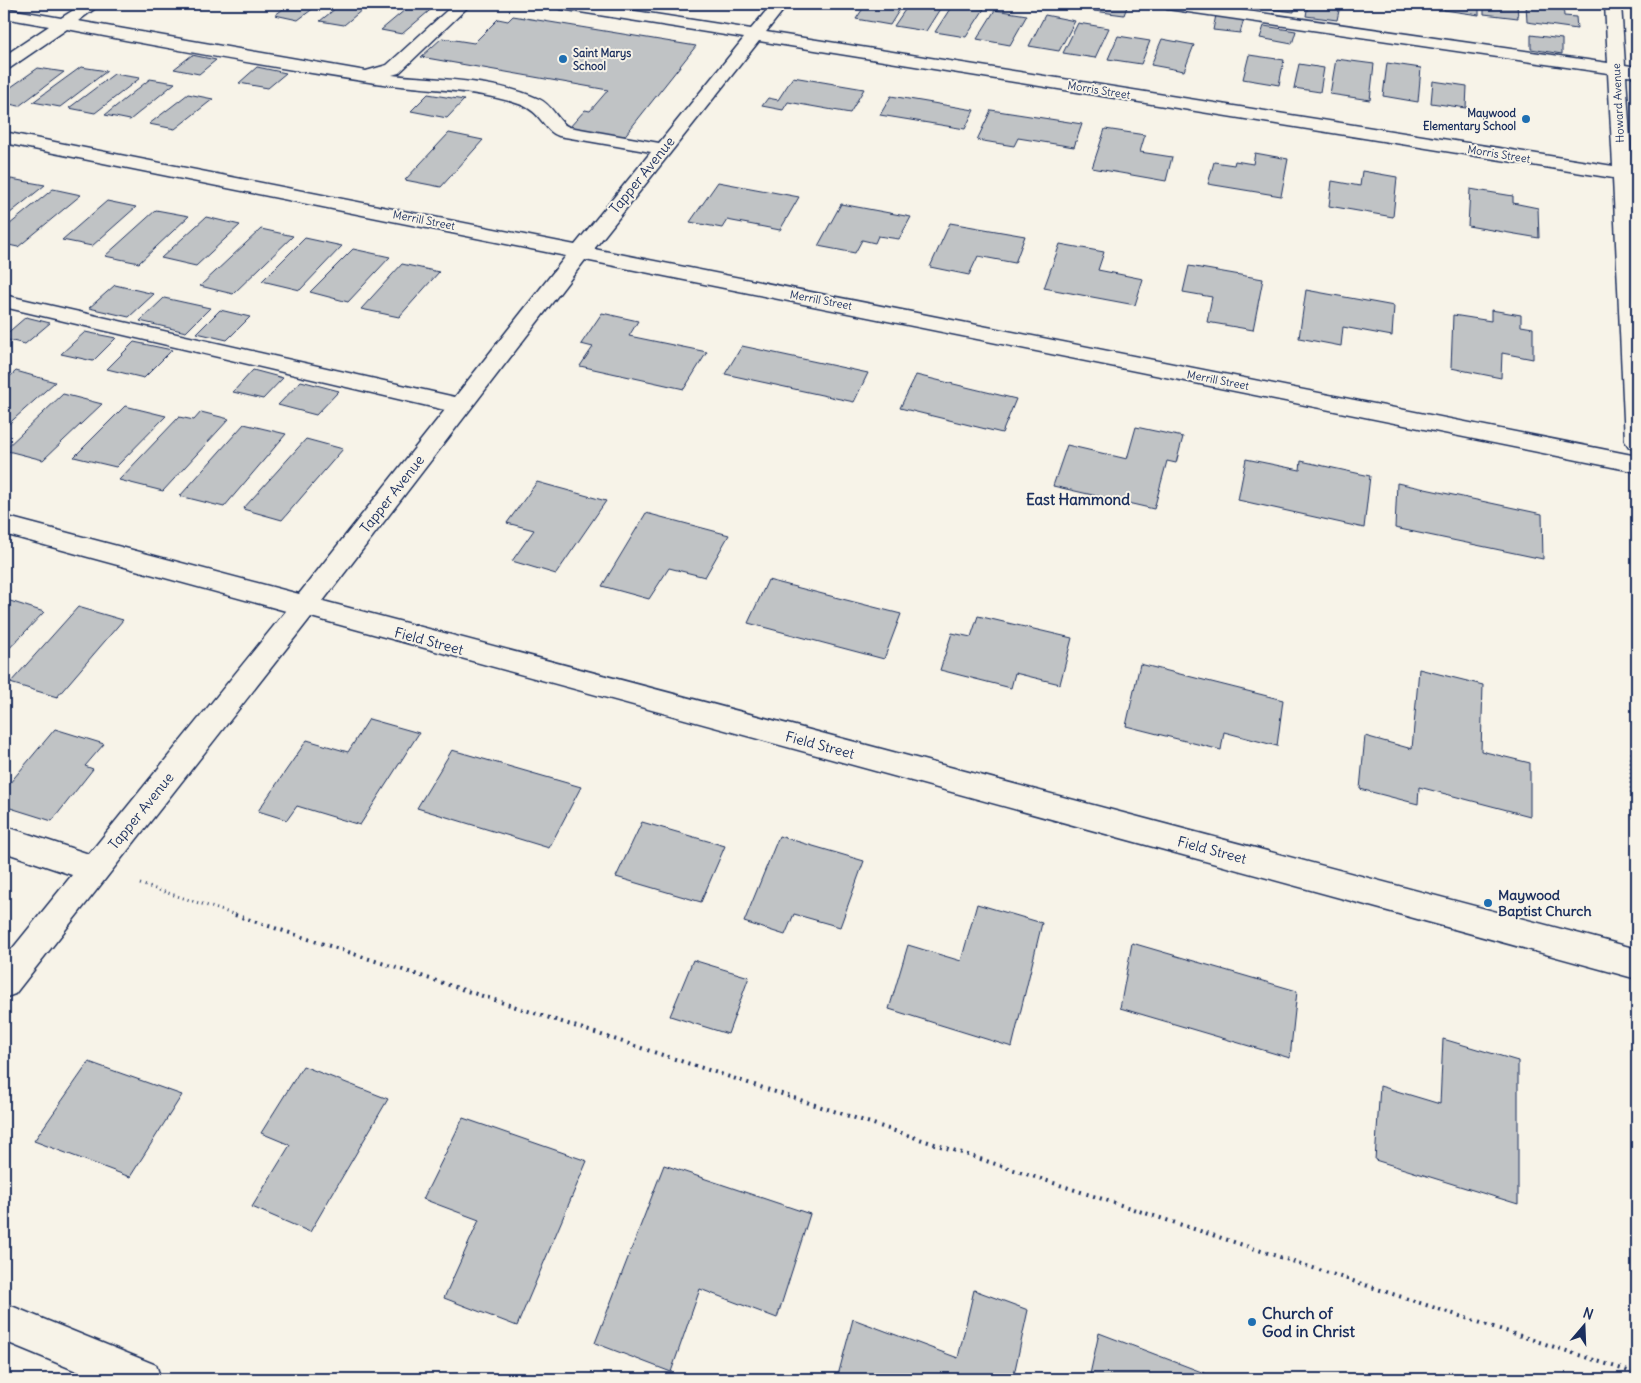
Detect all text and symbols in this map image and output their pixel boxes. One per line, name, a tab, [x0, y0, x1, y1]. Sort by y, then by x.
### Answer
place label: Saint Marys School	[573, 46, 631, 73]
marker: Saint Marys School	[557, 53, 569, 65]
street label: Howard Avenue	[1609, 63, 1627, 143]
street label: Morris Street	[1067, 78, 1132, 102]
place label: Maywood Elementary School	[1423, 106, 1517, 134]
marker: Maywood Elementary School	[1520, 113, 1532, 125]
street label: Tapper Avenue	[605, 133, 679, 217]
street label: Morris Street	[1467, 142, 1532, 166]
street label: Merrill Street	[392, 207, 457, 233]
street label: Merrill Street	[789, 287, 854, 313]
street label: Merrill Street	[1186, 367, 1251, 393]
street label: Tapper Avenue	[356, 451, 428, 537]
district label: East Hammond	[1026, 490, 1130, 509]
street label: Field Street	[393, 623, 466, 659]
street label: Field Street	[784, 727, 857, 763]
street label: Tapper Avenue	[104, 769, 178, 853]
street label: Field Street	[1176, 832, 1249, 868]
place label: Maywood Baptist Church	[1498, 886, 1592, 920]
marker: Maywood Baptist Church	[1482, 897, 1494, 909]
north arrow	[1558, 1300, 1608, 1350]
place label: Church of God in Christ	[1262, 1303, 1356, 1341]
text: N	[1581, 1304, 1596, 1324]
marker: Church of God in Christ	[1246, 1316, 1258, 1328]

